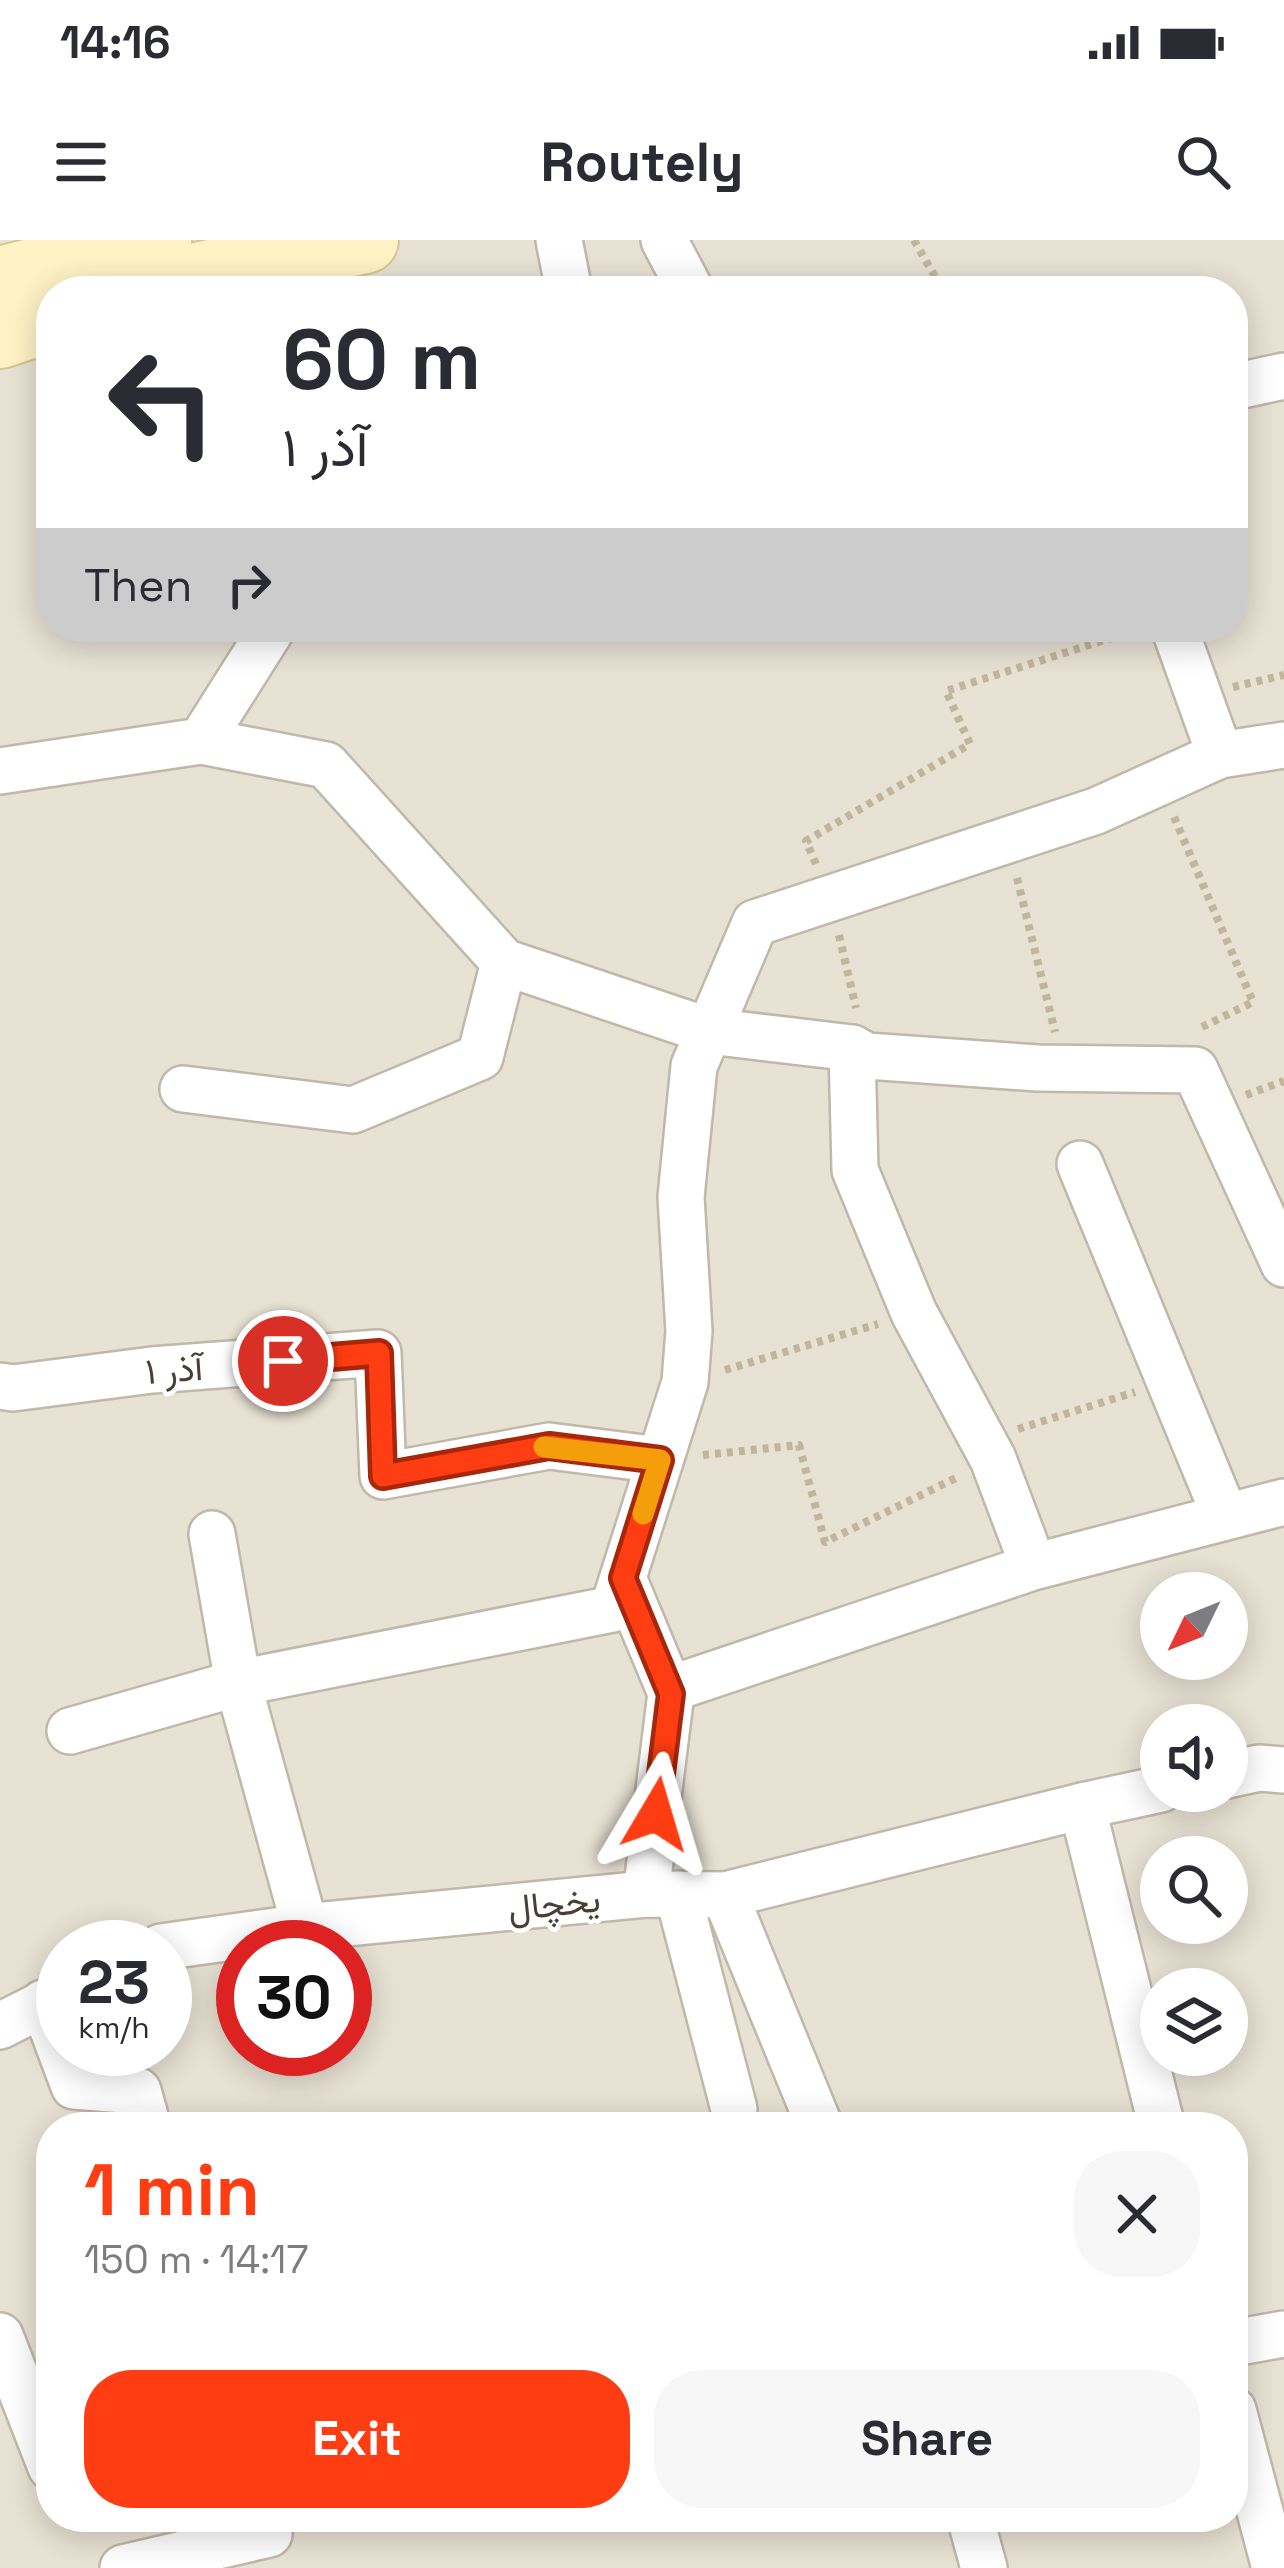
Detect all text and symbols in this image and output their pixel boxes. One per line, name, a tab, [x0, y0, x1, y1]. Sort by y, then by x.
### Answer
text: 14:16	[60, 14, 171, 71]
text: Routely	[541, 128, 743, 197]
icon: menu	[48, 129, 114, 195]
icon: search	[1170, 129, 1236, 195]
text: 60 m	[282, 306, 481, 414]
icon: left	[84, 324, 240, 480]
text: آذر ۱	[282, 413, 368, 482]
icon: right	[216, 552, 282, 618]
text: Then	[84, 557, 192, 614]
pin	[232, 1310, 334, 1412]
icon: arrive	[250, 1328, 316, 1394]
street label: آذر ۱	[144, 1345, 207, 1395]
north arrow	[1140, 1572, 1248, 1680]
map controls	[1140, 1572, 1248, 2076]
button: sound	[1140, 1704, 1248, 1812]
position arrow	[593, 1751, 719, 1877]
button: search	[1140, 1836, 1248, 1944]
street label: یخچال	[506, 1876, 603, 1933]
speed limit sign: 30	[216, 1920, 372, 2076]
text: 23	[78, 1944, 150, 2021]
button: layers	[1140, 1968, 1248, 2076]
text: km/h	[78, 2008, 150, 2047]
text: 1 min	[84, 2144, 260, 2236]
button: close	[1074, 2151, 1200, 2277]
text: 150 m · 14:17	[84, 2235, 308, 2284]
button: Exit	[84, 2370, 630, 2508]
button: Share	[654, 2370, 1200, 2508]

